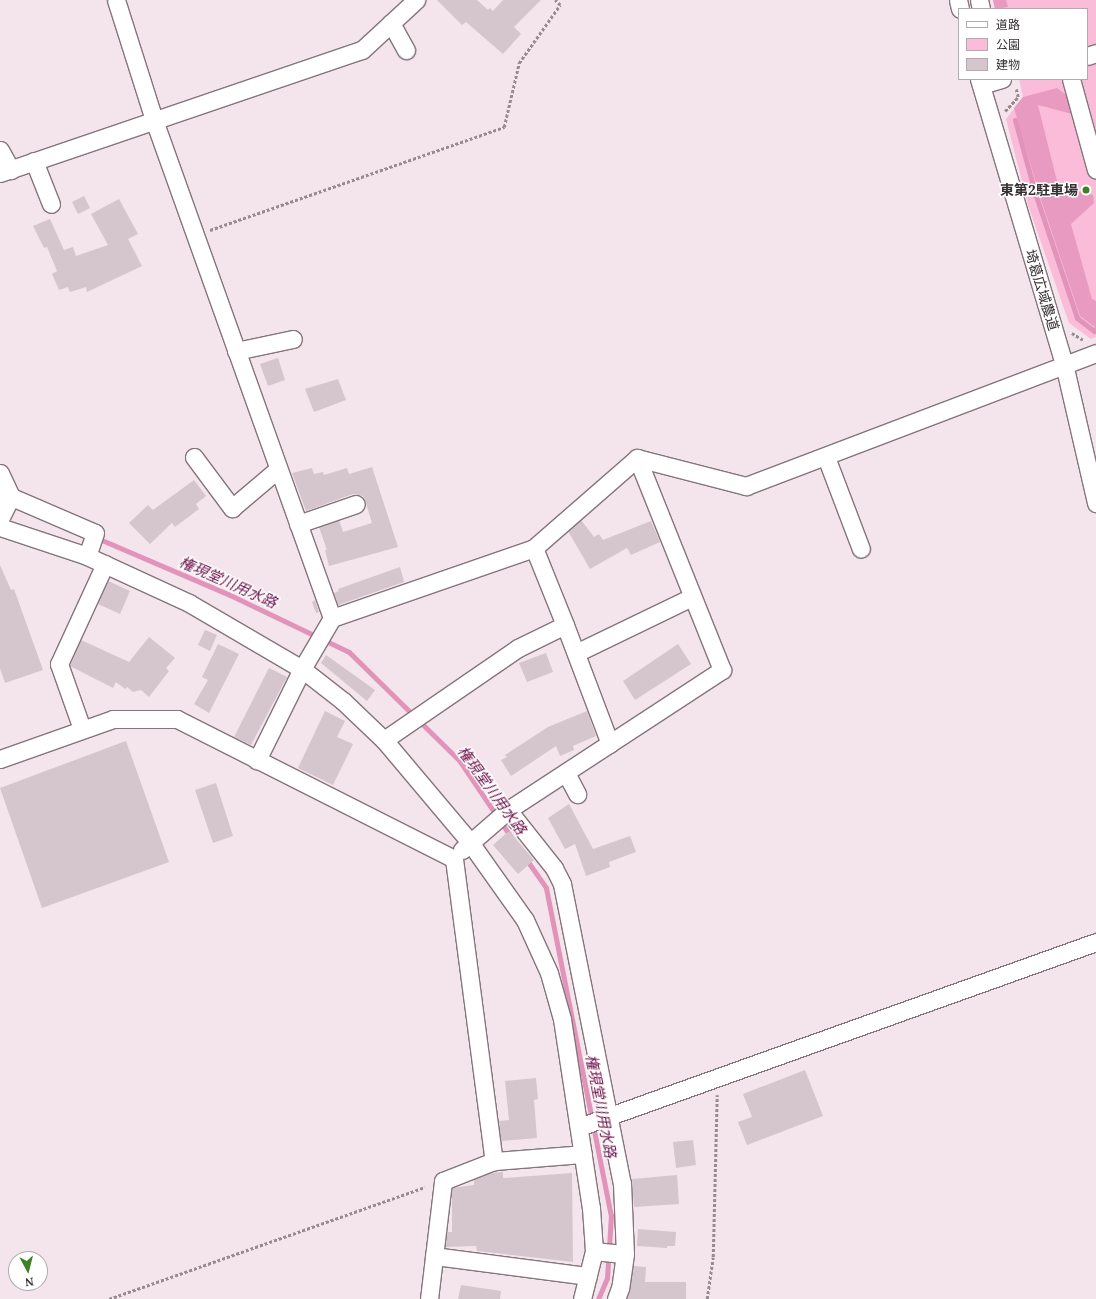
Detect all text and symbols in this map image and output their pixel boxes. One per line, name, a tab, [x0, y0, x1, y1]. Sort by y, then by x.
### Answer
legend	[958, 8, 1088, 80]
text: 道路	[996, 16, 1020, 33]
text: 公園	[996, 36, 1020, 53]
text: 建物	[996, 56, 1020, 73]
place label: 東第2駐車場	[1000, 182, 1078, 198]
marker: 東第2駐車場	[1081, 185, 1091, 195]
street label: 埼葛広域農道	[1022, 247, 1062, 333]
water label: 権現堂川用水路	[176, 552, 280, 612]
water label: 権現堂川用水路	[454, 742, 530, 838]
water label: 権現堂川用水路	[582, 1053, 620, 1159]
north arrow	[8, 1251, 48, 1291]
text: N	[24, 1274, 35, 1290]

